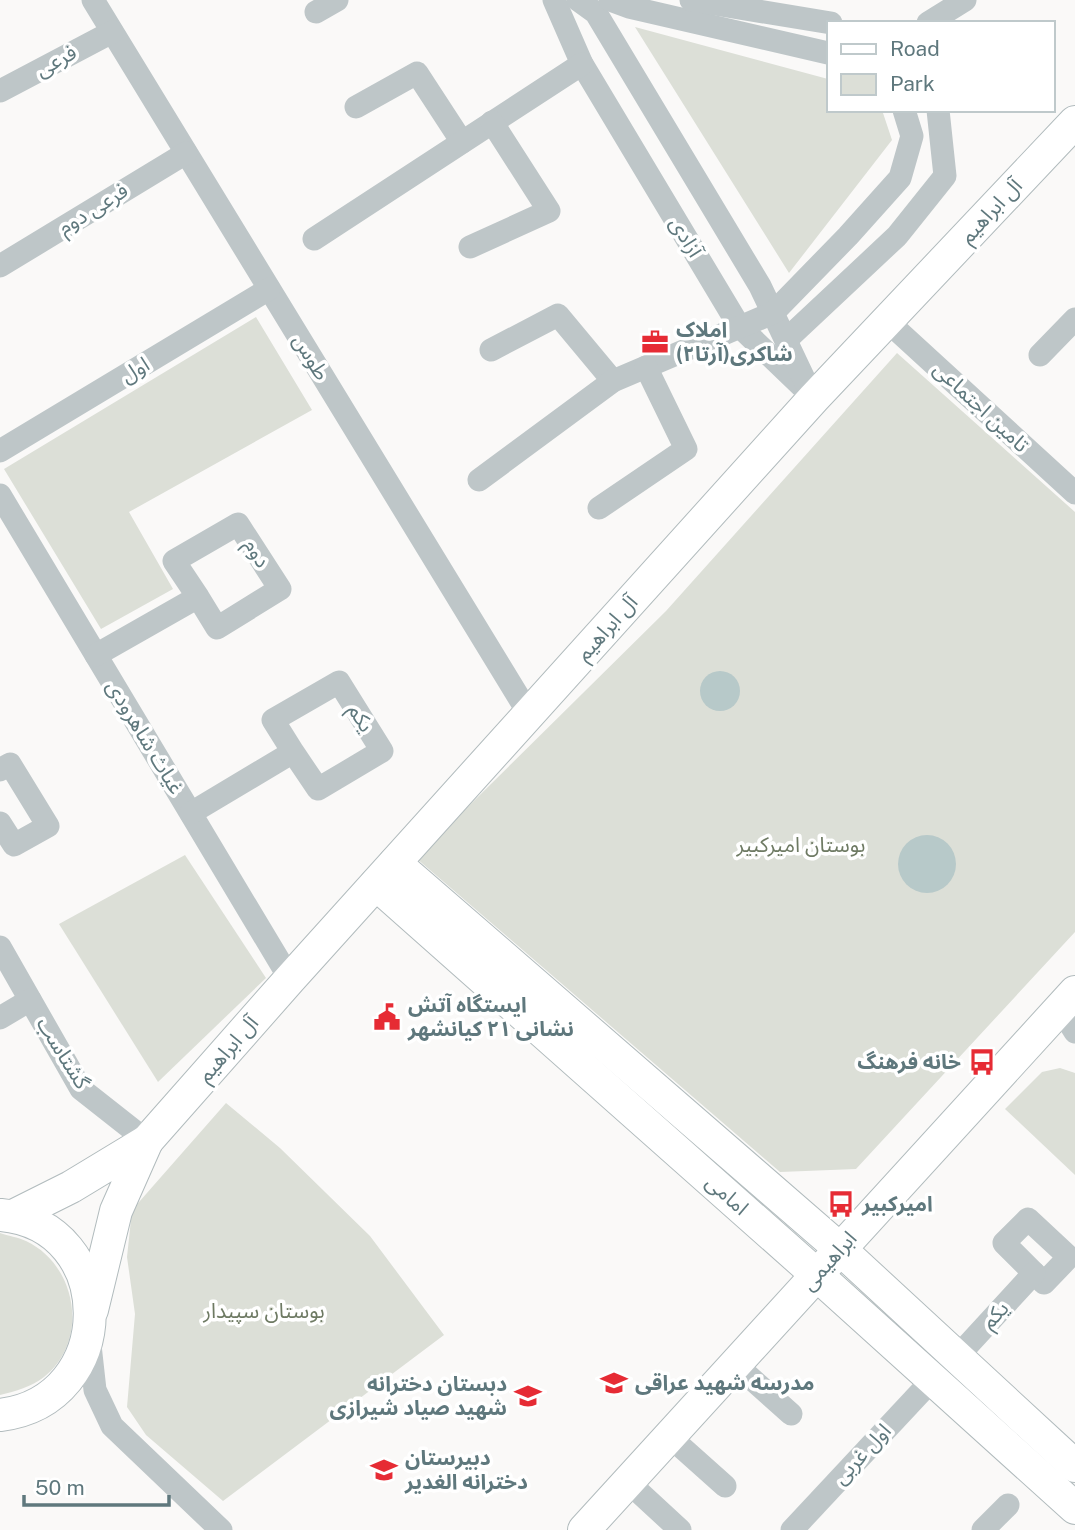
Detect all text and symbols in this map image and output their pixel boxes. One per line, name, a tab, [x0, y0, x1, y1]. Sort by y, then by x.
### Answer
legend	[827, 21, 1054, 112]
text: Road	[890, 36, 940, 61]
street label: فرعی	[31, 39, 81, 82]
text: Park	[890, 71, 935, 96]
street label: آل ابراهیم	[954, 172, 1030, 250]
street label: فرعی دوم	[53, 177, 134, 243]
street label: آزادی	[665, 212, 709, 262]
place label: املاک شاکری(آرتا۲)	[676, 317, 793, 366]
office icon: املاک شاکری(آرتا۲)	[640, 327, 670, 357]
street label: طوس	[288, 329, 335, 384]
street label: اول	[116, 351, 154, 388]
street label: تامین اجتماعی	[929, 356, 1034, 457]
street label: دوم	[236, 534, 276, 574]
street label: آل ابراهیم	[571, 589, 645, 668]
street label: غیاث شاهرودی	[102, 675, 189, 798]
street label: یکم	[341, 699, 380, 738]
park label: بوستان امیرکبیر	[736, 832, 865, 857]
place label: ایستگاه آتش نشانی ۲۱ کیانشهر	[407, 992, 574, 1041]
public building icon: ایستگاه آتش نشانی ۲۱ کیانشهر	[372, 1002, 402, 1032]
street label: آل ابراهیم	[192, 1010, 266, 1089]
street label: گشتاسب	[32, 1012, 95, 1094]
bus stop icon: خانه فرهنگ	[967, 1047, 997, 1077]
place label: خانه فرهنگ	[857, 1049, 961, 1074]
street label: امامی	[701, 1169, 754, 1220]
bus stop icon: امیرکبیر	[826, 1189, 856, 1219]
place label: امیرکبیر	[861, 1191, 933, 1216]
street label: ابراهیمی	[796, 1226, 862, 1295]
street label: یکم	[976, 1296, 1016, 1336]
park label: بوستان سپیدار	[202, 1298, 325, 1324]
school or university icon: مدرسه شهید عراقی	[599, 1368, 629, 1398]
place label: مدرسه شهید عراقی	[635, 1370, 815, 1395]
place label: دبستان دخترانه شهید صیاد شیرازی	[329, 1371, 507, 1420]
school or university icon: دبستان دخترانه شهید صیاد شیرازی	[513, 1381, 543, 1411]
street label: اول غربی	[827, 1418, 896, 1489]
place label: دبیرستان دخترانه الغدیر	[404, 1445, 528, 1494]
school or university icon: دبیرستان دخترانه الغدیر	[369, 1455, 399, 1485]
scale bar	[24, 1464, 170, 1508]
text: 50 m	[35, 1475, 85, 1500]

